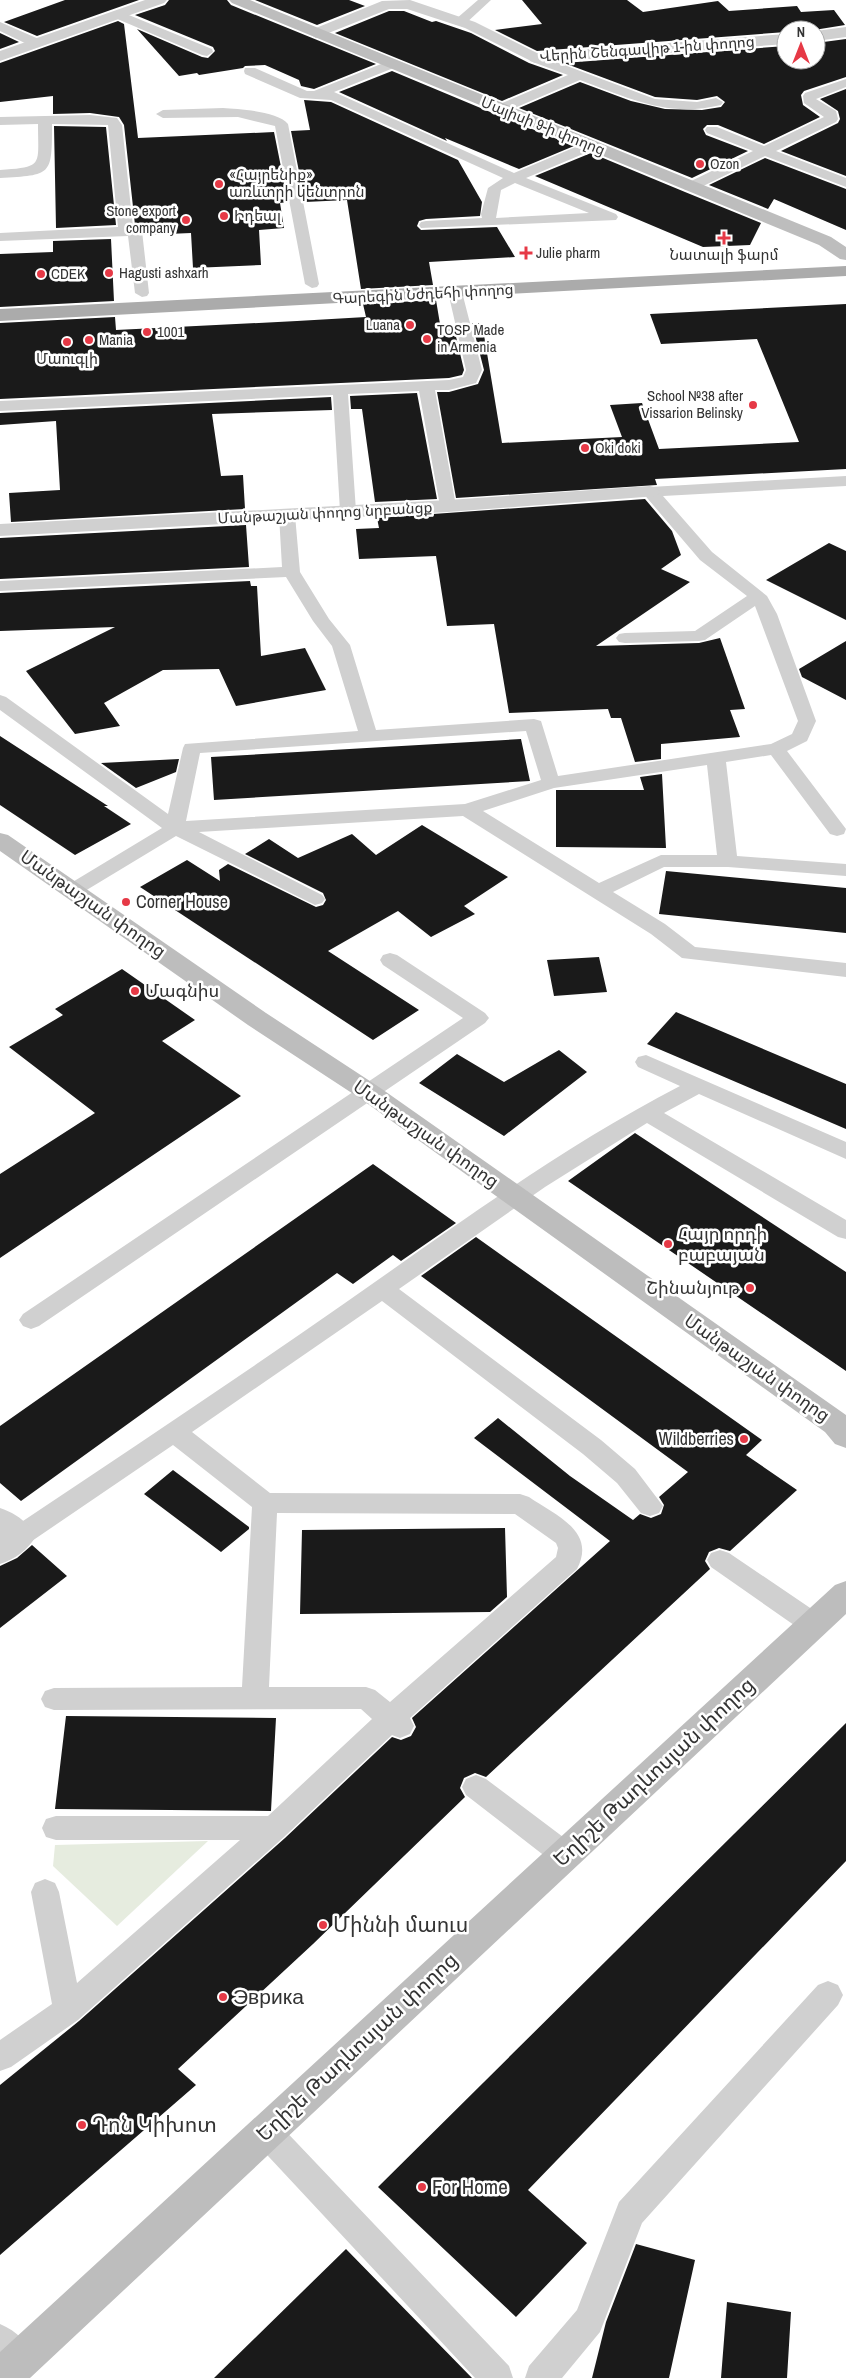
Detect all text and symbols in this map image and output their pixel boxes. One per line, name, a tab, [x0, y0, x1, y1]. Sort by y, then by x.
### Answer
north arrow	[776, 20, 826, 70]
text: N	[797, 23, 805, 41]
street label: Վերին Շենգավիթ 1-ին փողոց	[539, 31, 755, 66]
street label: Մայիսի 9-ի փողոց	[478, 91, 609, 160]
place label: Ozon	[710, 153, 739, 174]
marker: Ozon	[694, 158, 706, 170]
place label: «Հայրենիք» առևտրի կենտրոն	[229, 164, 365, 202]
marker: «Հայրենիք» առևտրի կենտրոն	[213, 178, 225, 190]
place label: Stone export company	[106, 200, 177, 238]
place label: Իդեալ	[234, 205, 282, 226]
marker: Իդեալ	[218, 210, 230, 222]
marker: Stone export company	[180, 214, 192, 226]
marker: Նատալի ֆարմ	[718, 232, 730, 244]
place label: Julie pharm	[536, 242, 600, 263]
place label: Նատալի ֆարմ	[669, 244, 779, 265]
marker: Julie pharm	[520, 247, 532, 259]
place label: Hagusti ashxarh	[119, 262, 209, 283]
place label: CDEK	[51, 263, 86, 284]
marker: Hagusti ashxarh	[103, 267, 115, 279]
marker: CDEK	[35, 268, 47, 280]
street label: Գարեգին Նժդեհի փողոց	[332, 278, 514, 309]
place label: Luana	[366, 314, 400, 335]
marker: Luana	[404, 319, 416, 331]
place label: TOSP Made in Armenia	[437, 319, 504, 357]
place label: 1001	[157, 321, 185, 342]
marker: 1001	[141, 326, 153, 338]
place label: Mania	[99, 329, 133, 350]
marker: TOSP Made in Armenia	[421, 333, 433, 345]
marker: Mania	[83, 334, 95, 346]
marker: Մաուգլի	[61, 336, 73, 348]
place label: Մաուգլի	[36, 348, 98, 369]
place label: School №38 after Vissarion Belinsky	[641, 385, 744, 423]
marker: School №38 after Vissarion Belinsky	[747, 399, 759, 411]
place label: Oki doki	[595, 437, 641, 458]
marker: Oki doki	[579, 442, 591, 454]
street label: Մանթաշյան փողոց նրբանցք	[217, 496, 433, 529]
street label: Մանթաշյան փողոց	[15, 844, 171, 963]
place label: Corner House	[136, 889, 228, 914]
marker: Corner House	[120, 896, 132, 908]
place label: Մագնիս	[145, 978, 219, 1003]
marker: Մագնիս	[129, 985, 141, 997]
street label: Մանթաշյան փողոց	[348, 1074, 504, 1193]
place label: Հայր որդի բաբայան	[678, 1221, 767, 1267]
marker: Հայր որդի բաբայան	[662, 1238, 674, 1250]
place label: Շինանյութ	[646, 1275, 741, 1300]
marker: Շինանյութ	[744, 1282, 756, 1294]
street label: Մանթաշյան փողոց	[679, 1308, 835, 1427]
place label: Wildberries	[659, 1426, 734, 1451]
marker: Wildberries	[738, 1433, 750, 1445]
street label: Եղիշե Թադևոսյան փողոց	[547, 1670, 761, 1873]
place label: Միննի մաուս	[333, 1910, 468, 1939]
marker: Միննի մաուս	[317, 1919, 329, 1931]
street label: Եղիշե Թադևոսյան փողոց	[250, 1945, 464, 2148]
place label: Эврика	[233, 1982, 304, 2011]
marker: Эврика	[217, 1991, 229, 2003]
place label: Դոն Կիխոտ	[92, 2110, 217, 2139]
marker: Դոն Կիխոտ	[76, 2119, 88, 2131]
place label: For Home	[432, 2172, 508, 2201]
marker: For Home	[416, 2181, 428, 2193]

